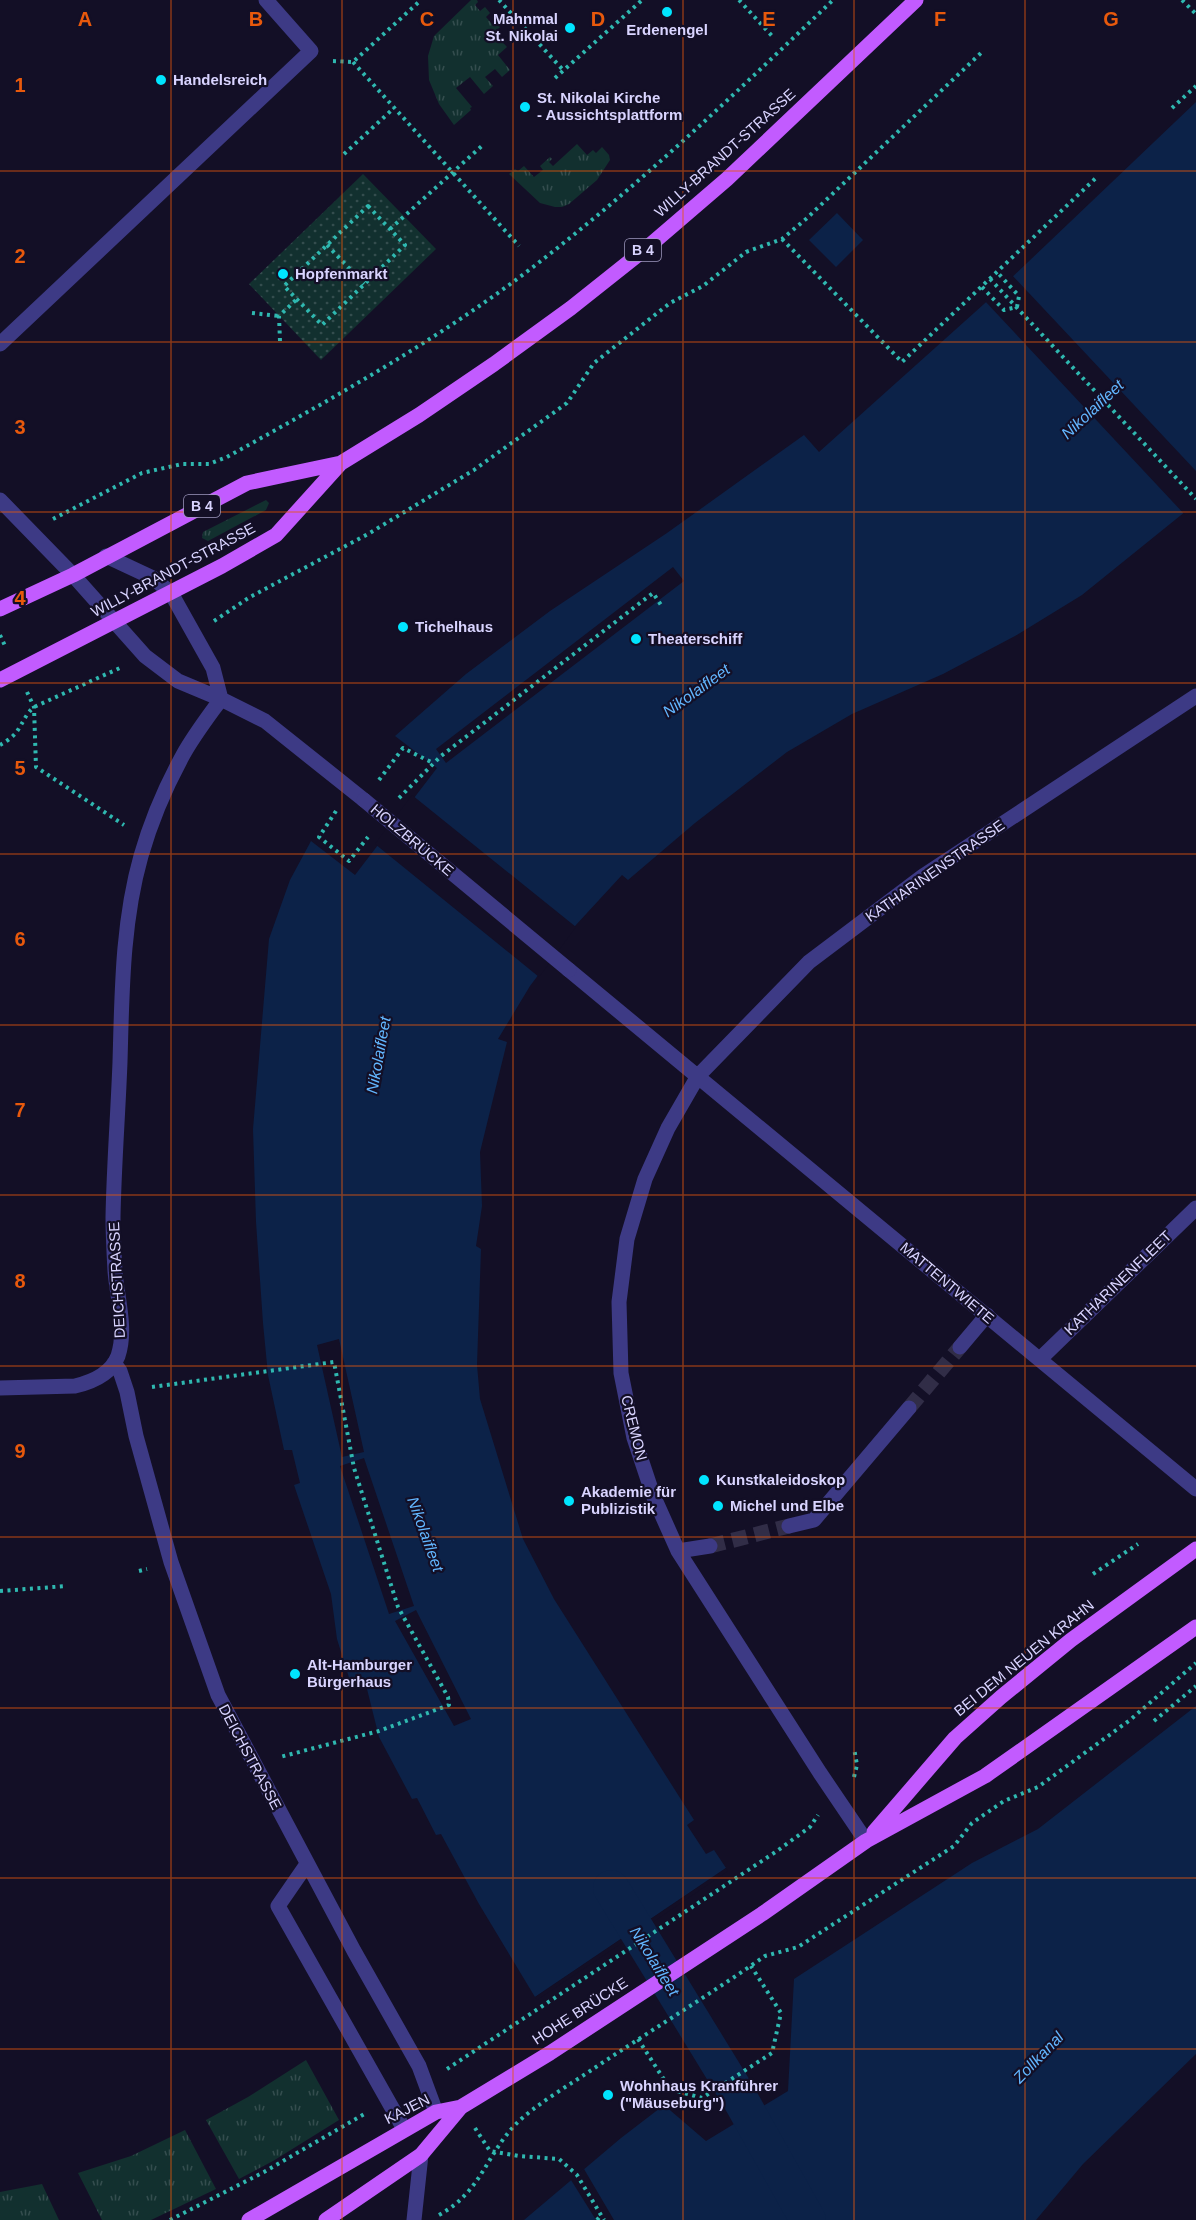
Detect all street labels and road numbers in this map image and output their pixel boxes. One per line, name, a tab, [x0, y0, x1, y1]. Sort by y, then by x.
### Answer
street label: WILLY-BRANDT-STRASSE	[651, 85, 798, 220]
road number: B 4	[625, 239, 661, 261]
road number: B 4	[184, 495, 220, 517]
street label: WILLY-BRANDT-STRASSE	[88, 519, 258, 620]
street label: HOLZBRÜCKE	[368, 800, 457, 879]
street label: KATHARINENSTRASSE	[862, 816, 1007, 925]
street label: DEICHSTRASSE	[105, 1221, 128, 1339]
street label: KATHARINENFLEET	[1061, 1227, 1175, 1338]
street label: MATTENTWIETE	[897, 1238, 998, 1327]
street label: CREMON	[618, 1393, 651, 1462]
street label: BEI DEM NEUEN KRAHN	[950, 1596, 1097, 1719]
street label: DEICHSTRASSE	[216, 1701, 285, 1812]
street label: HOHE BRÜCKE	[529, 1973, 630, 2048]
street label: KAJEN	[381, 2090, 432, 2127]

